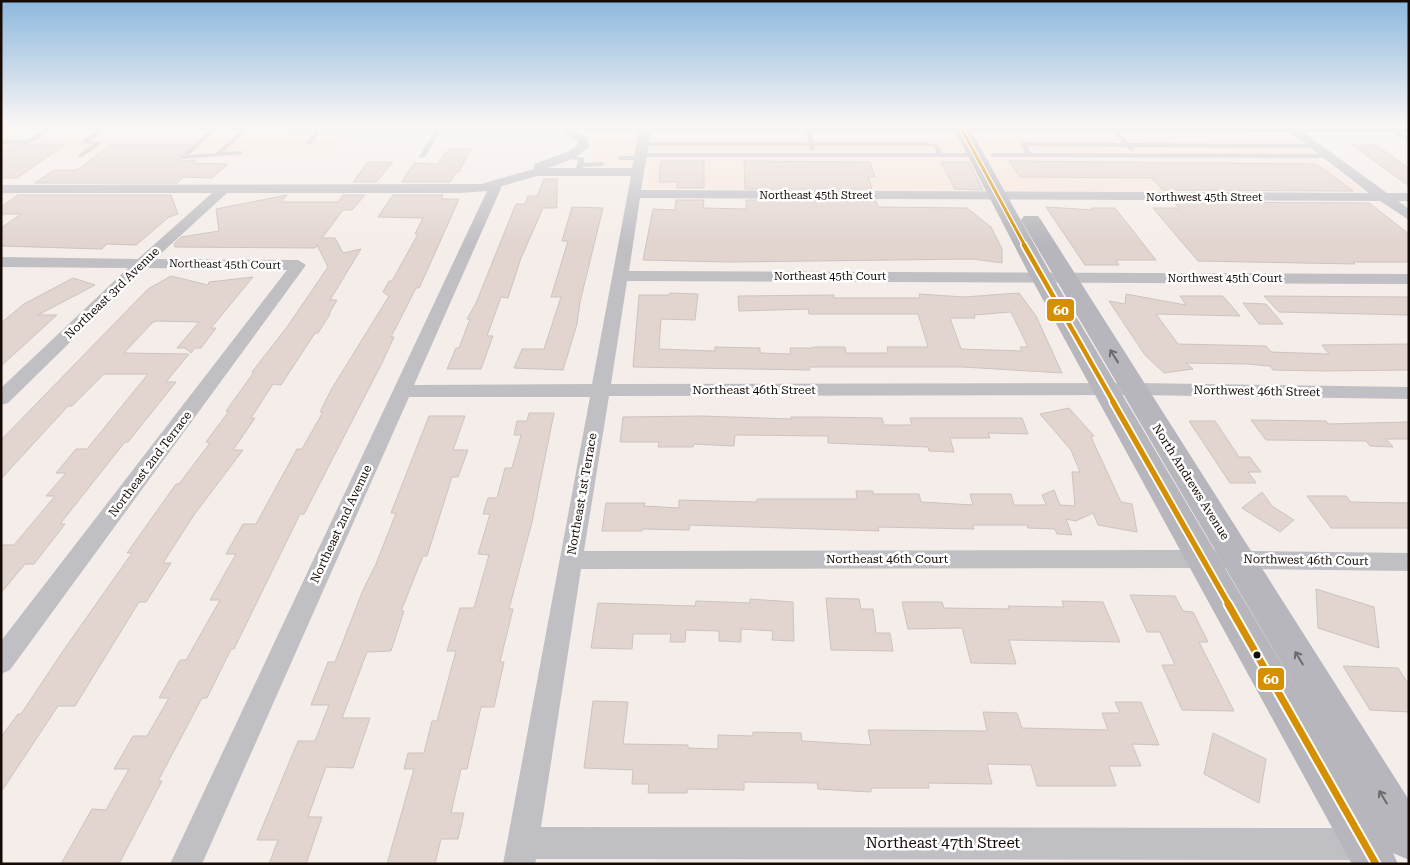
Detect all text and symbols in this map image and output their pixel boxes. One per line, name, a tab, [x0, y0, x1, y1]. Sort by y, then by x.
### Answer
street label: Northeast 45th Street	[759, 189, 873, 202]
street label: Northwest 45th Street	[1146, 191, 1262, 204]
street label: Northeast 3rd Avenue	[62, 244, 162, 342]
street label: Northeast 45th Court	[169, 257, 281, 272]
street label: Northeast 45th Court	[774, 270, 886, 283]
street label: Northwest 45th Court	[1168, 272, 1282, 285]
line badge: 60	[1046, 298, 1075, 322]
text: 60	[1053, 302, 1069, 318]
one-way arrow	[1108, 349, 1118, 363]
street label: Northeast 46th Street	[692, 383, 816, 397]
street label: Northwest 46th Street	[1194, 383, 1321, 399]
street label: Northeast 2nd Terrace	[106, 408, 195, 520]
street label: North Andrews Avenue	[1150, 421, 1233, 543]
street label: Northeast 1st Terrace	[564, 432, 600, 556]
street label: Northeast 2nd Avenue	[307, 462, 375, 585]
street label: Northeast 46th Court	[826, 552, 949, 566]
street label: Northwest 46th Court	[1243, 552, 1369, 568]
unlabelled marker	[1252, 650, 1262, 660]
one-way arrow	[1294, 652, 1304, 666]
line badge: 60	[1257, 667, 1285, 691]
text: 60	[1263, 671, 1279, 687]
one-way arrow	[1378, 791, 1388, 805]
street label: Northeast 47th Street	[866, 834, 1021, 852]

